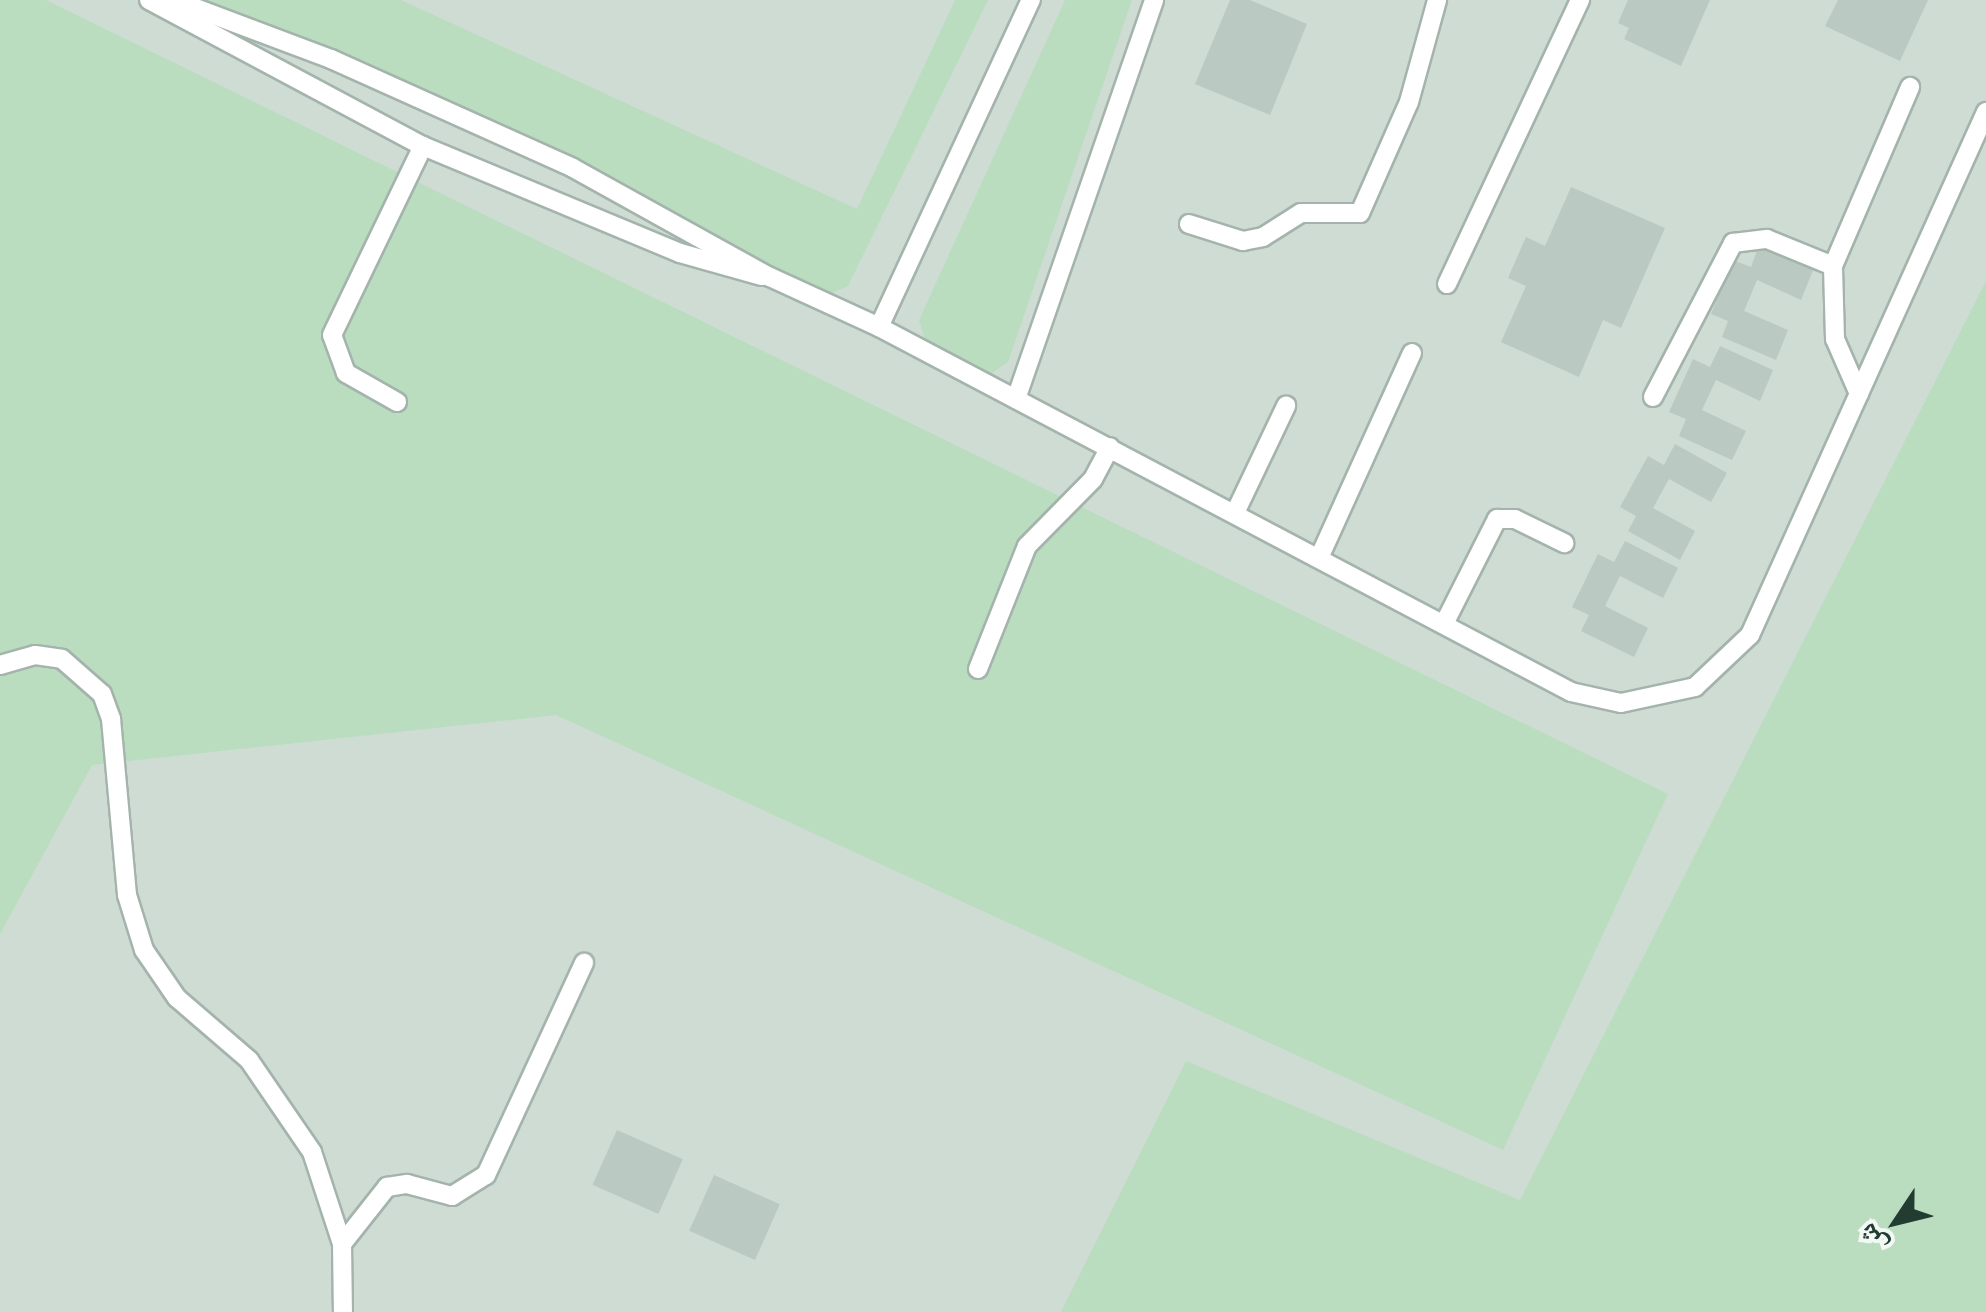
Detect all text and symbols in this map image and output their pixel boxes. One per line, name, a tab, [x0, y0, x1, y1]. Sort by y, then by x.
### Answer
north arrow	[1846, 1172, 1946, 1272]
text: ش	[1848, 1217, 1895, 1262]

